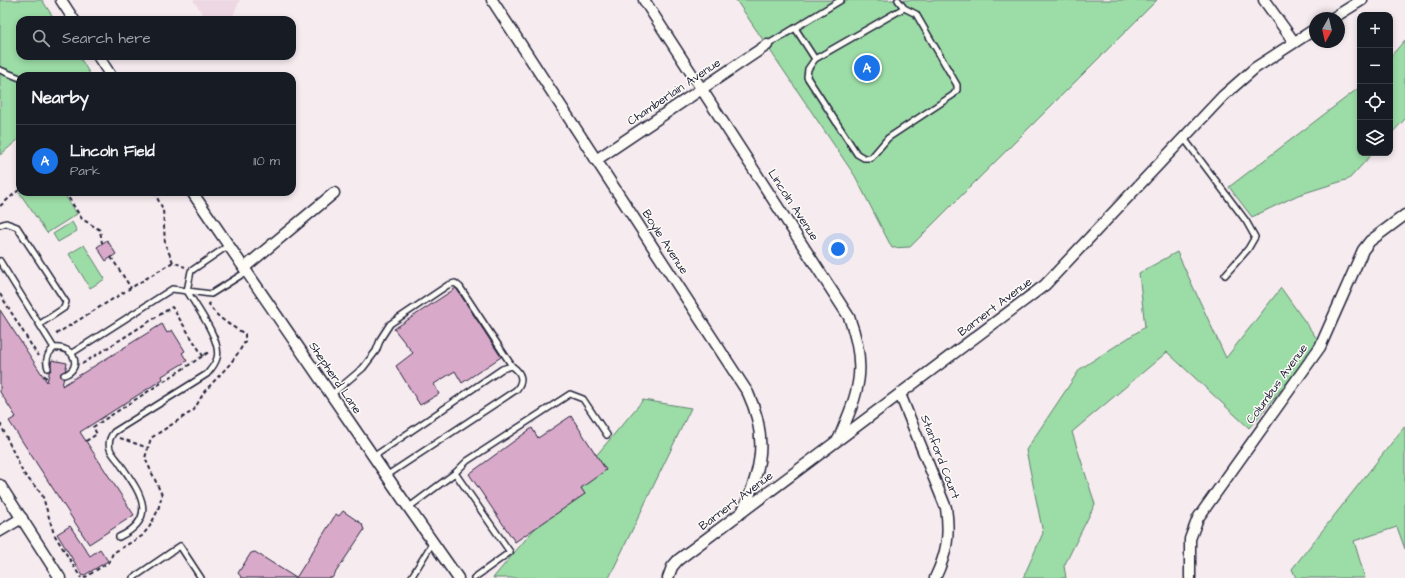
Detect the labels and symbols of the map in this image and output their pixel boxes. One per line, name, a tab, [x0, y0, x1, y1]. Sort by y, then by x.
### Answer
north arrow	[1309, 12, 1345, 48]
pin: A	[854, 53, 880, 83]
street label: Chamberlain Avenue	[624, 54, 724, 130]
street label: Lincoln Avenue	[763, 166, 823, 244]
street label: Boyle Avenue	[637, 206, 693, 279]
your location	[828, 239, 848, 259]
street label: Barnert Avenue	[954, 273, 1036, 341]
street label: Shepherd Lane	[305, 339, 366, 418]
street label: Columbus Avenue	[1242, 340, 1312, 428]
street label: Stanford Court	[916, 412, 964, 502]
street label: Barnert Avenue	[695, 467, 777, 535]

